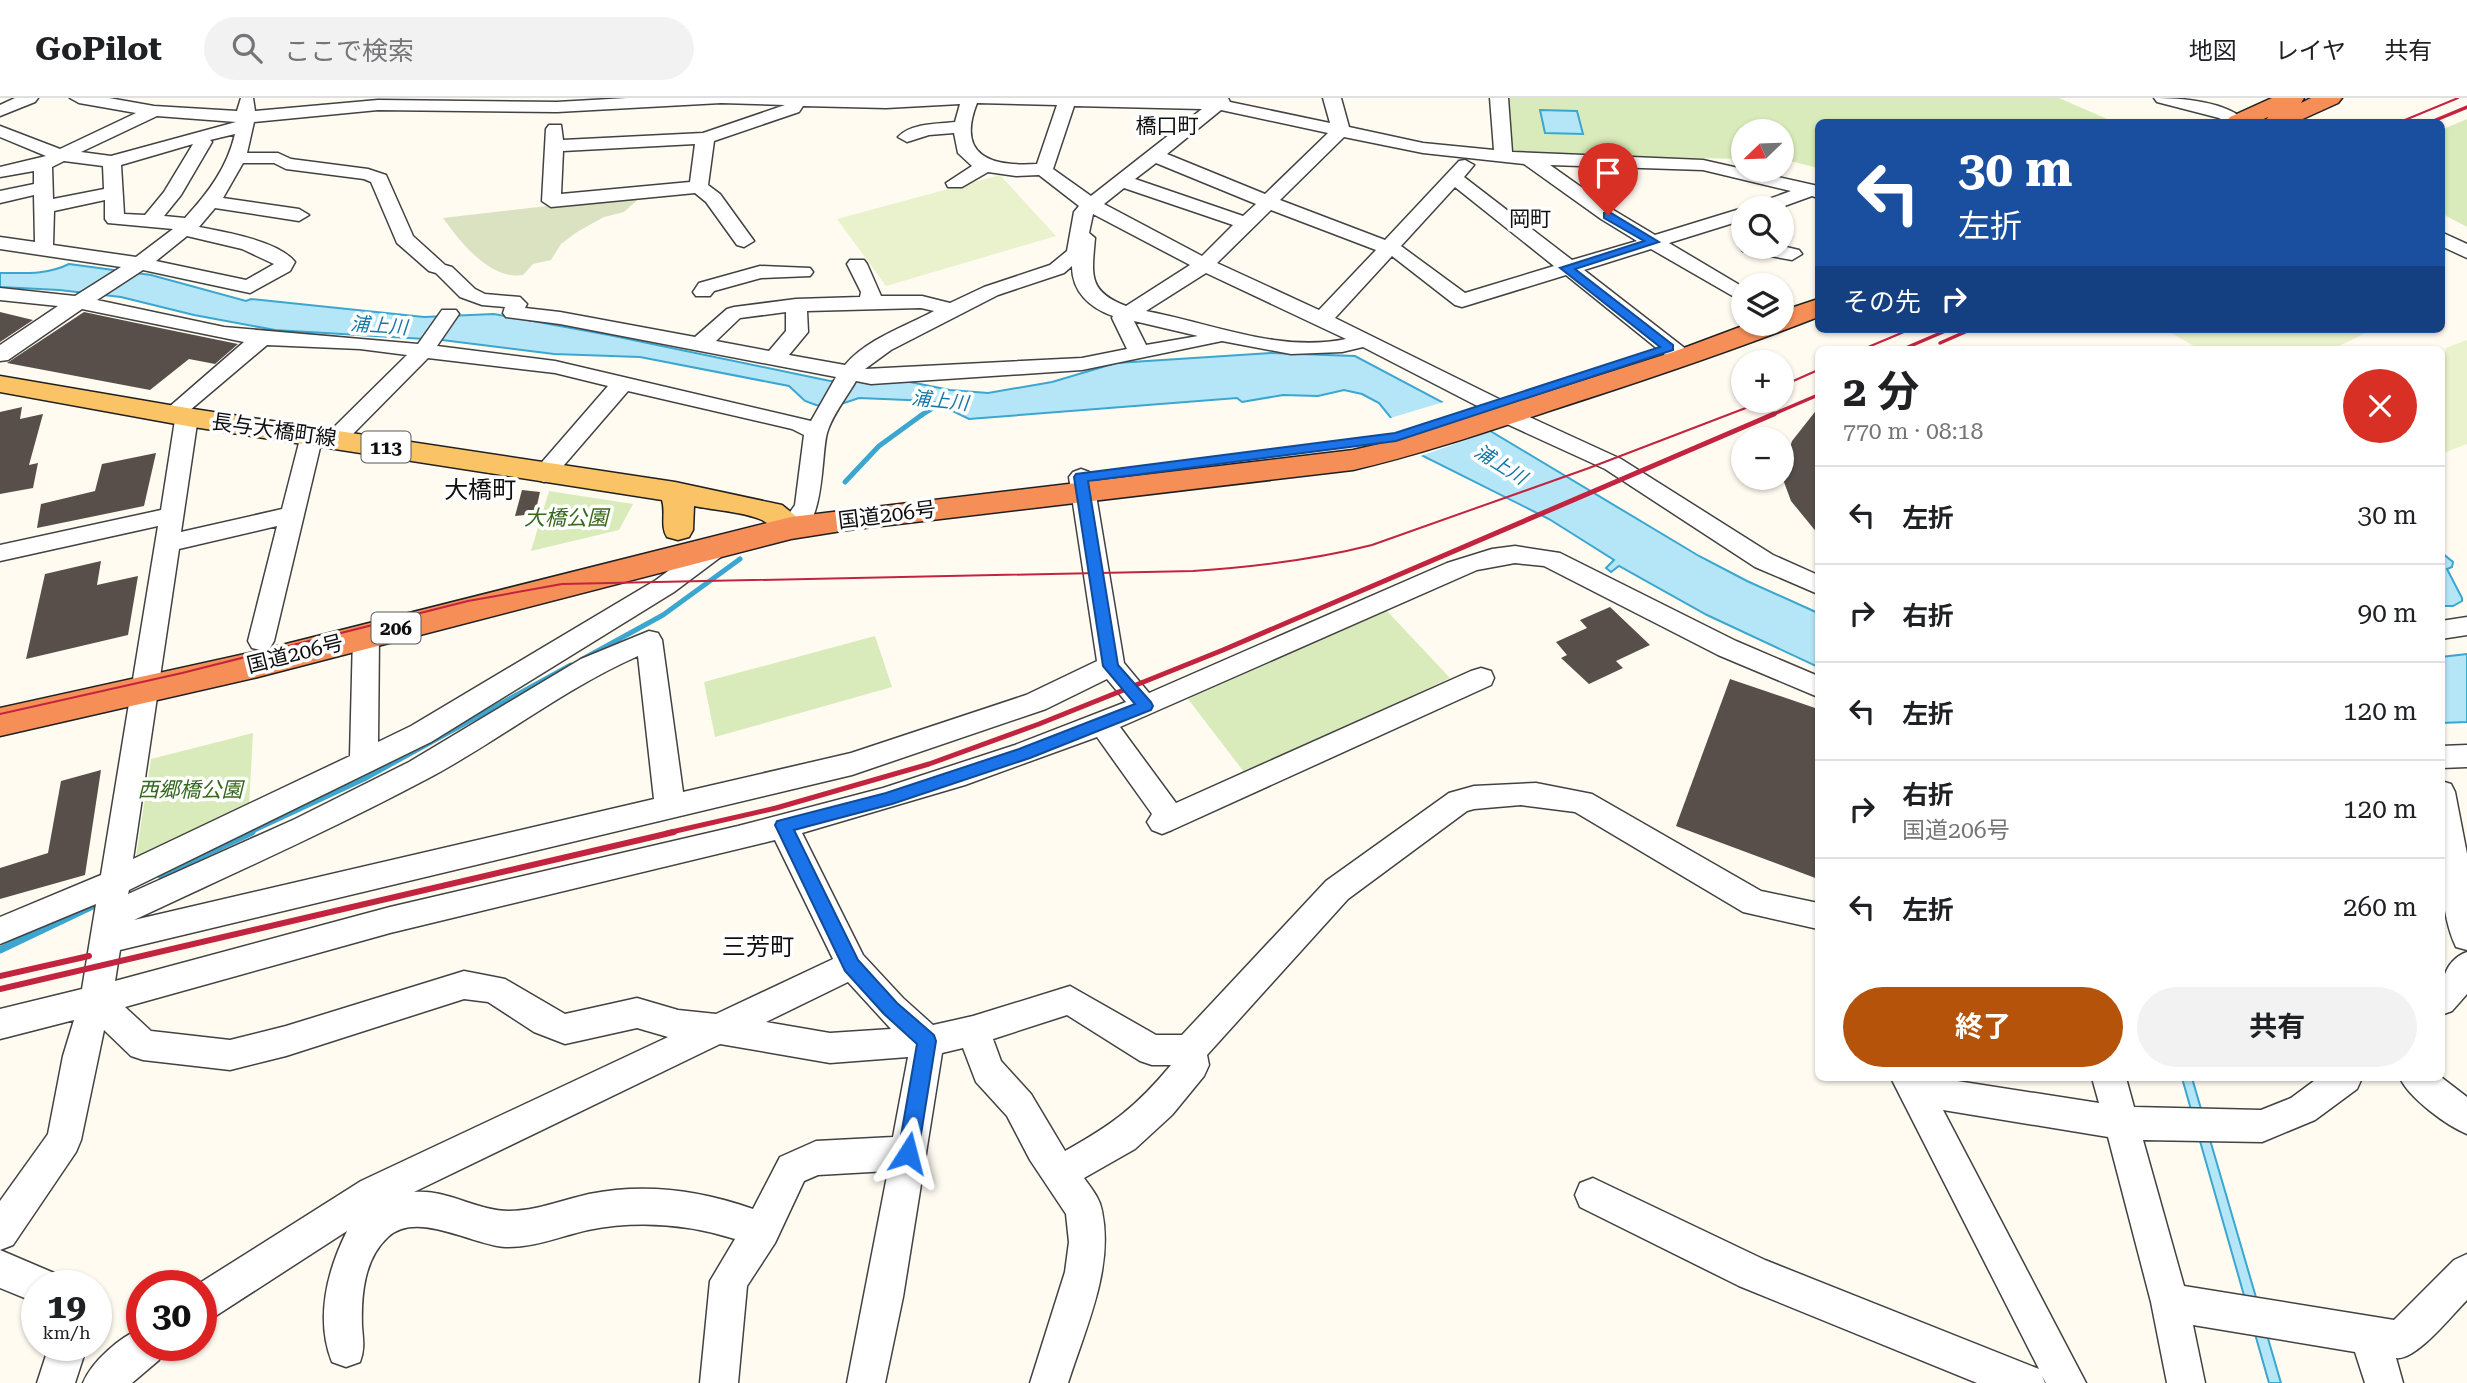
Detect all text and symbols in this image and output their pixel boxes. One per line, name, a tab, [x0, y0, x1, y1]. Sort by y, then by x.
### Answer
search box	[204, 17, 694, 80]
text: GoPilot	[35, 29, 162, 68]
icon: search	[228, 29, 266, 67]
text: ここで検索	[284, 36, 414, 66]
text: 地図	[2189, 37, 2237, 65]
text: レイヤ	[2275, 37, 2346, 65]
text: 共有	[2384, 37, 2432, 65]
district label: 橋口町	[1136, 114, 1199, 138]
north arrow	[1731, 119, 1794, 182]
map controls	[1731, 119, 1794, 490]
text: 30 m	[1958, 141, 2073, 198]
pin	[1578, 143, 1638, 215]
icon: left	[1843, 147, 1934, 238]
icon: arrive	[1589, 154, 1627, 192]
button: search	[1731, 196, 1794, 259]
district label: 岡町	[1509, 207, 1551, 231]
text: 左折	[1958, 207, 2022, 245]
button: layers	[1731, 273, 1794, 336]
icon: right	[1935, 280, 1973, 318]
text: その先	[1843, 287, 1921, 317]
water label: 浦上川	[350, 312, 410, 339]
button: +	[1731, 350, 1794, 413]
text: 2 分	[1843, 367, 1919, 416]
button: close	[2343, 369, 2417, 443]
water label: 浦上川	[910, 386, 971, 415]
street label: 長与大橋町線	[210, 409, 338, 451]
text: 770 m · 08:18	[1843, 418, 1983, 445]
button: −	[1731, 427, 1794, 490]
road number: 113	[362, 432, 410, 462]
water label: 浦上川	[1470, 440, 1533, 490]
district label: 大橋町	[444, 476, 516, 504]
icon: left	[1843, 496, 1881, 534]
street label: 国道206号	[837, 497, 937, 533]
text: 30 m	[2358, 500, 2417, 530]
text: 左折	[1902, 503, 1954, 533]
park label: 大橋公園	[524, 506, 611, 530]
icon: right	[1843, 594, 1881, 632]
text: 90 m	[2358, 598, 2417, 628]
text: 右折	[1902, 601, 1954, 631]
road number: 206	[372, 612, 420, 643]
street label: 国道206号	[244, 630, 346, 678]
icon: left	[1843, 692, 1881, 730]
text: 120 m	[2343, 696, 2417, 726]
text: 左折	[1902, 699, 1954, 729]
park label: 西郷橋公園	[138, 778, 245, 802]
text: 右折	[1902, 780, 1954, 810]
icon: right	[1843, 790, 1881, 828]
text: 120 m	[2343, 794, 2417, 824]
text: 国道206号	[1902, 817, 2010, 844]
icon: left	[1843, 888, 1881, 926]
text: 260 m	[2343, 892, 2417, 922]
text: 左折	[1902, 895, 1954, 925]
district label: 三芳町	[722, 933, 794, 961]
button: 終了	[1843, 987, 2123, 1067]
button: 共有	[2137, 987, 2417, 1067]
position arrow	[871, 1116, 945, 1190]
speed limit sign: 30	[126, 1270, 217, 1361]
text: 19	[47, 1286, 86, 1327]
text: km/h	[42, 1322, 91, 1343]

